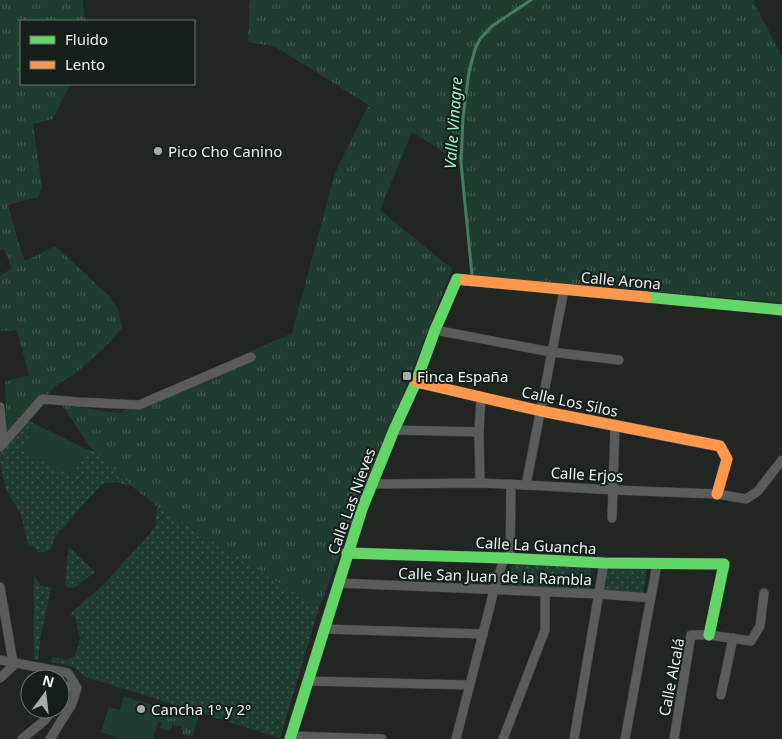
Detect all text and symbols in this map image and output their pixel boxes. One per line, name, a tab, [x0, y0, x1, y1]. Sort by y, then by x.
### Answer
legend	[20, 20, 195, 85]
text: Fluido	[65, 29, 108, 49]
text: Lento	[65, 54, 105, 74]
water label: Valle Vinagre	[439, 76, 467, 170]
place label: Pico Cho Canino	[168, 141, 282, 161]
marker: Pico Cho Canino	[152, 145, 164, 157]
street label: Calle Arona	[580, 267, 662, 293]
place label: Finca España	[417, 366, 508, 386]
marker: Finca España	[401, 370, 413, 382]
street label: Calle Los Silos	[520, 381, 620, 421]
street label: Calle Las Nieves	[322, 445, 380, 557]
street label: Calle Erjos	[550, 462, 624, 486]
street label: Calle La Guancha	[475, 532, 597, 558]
street label: Calle San Juan de la Rambla	[398, 563, 592, 589]
street label: Calle Alcalá	[654, 636, 688, 718]
north arrow	[20, 669, 70, 719]
text: N	[41, 670, 56, 692]
place label: Cancha 1º y 2º	[151, 699, 251, 719]
marker: Cancha 1º y 2º	[135, 703, 147, 715]

